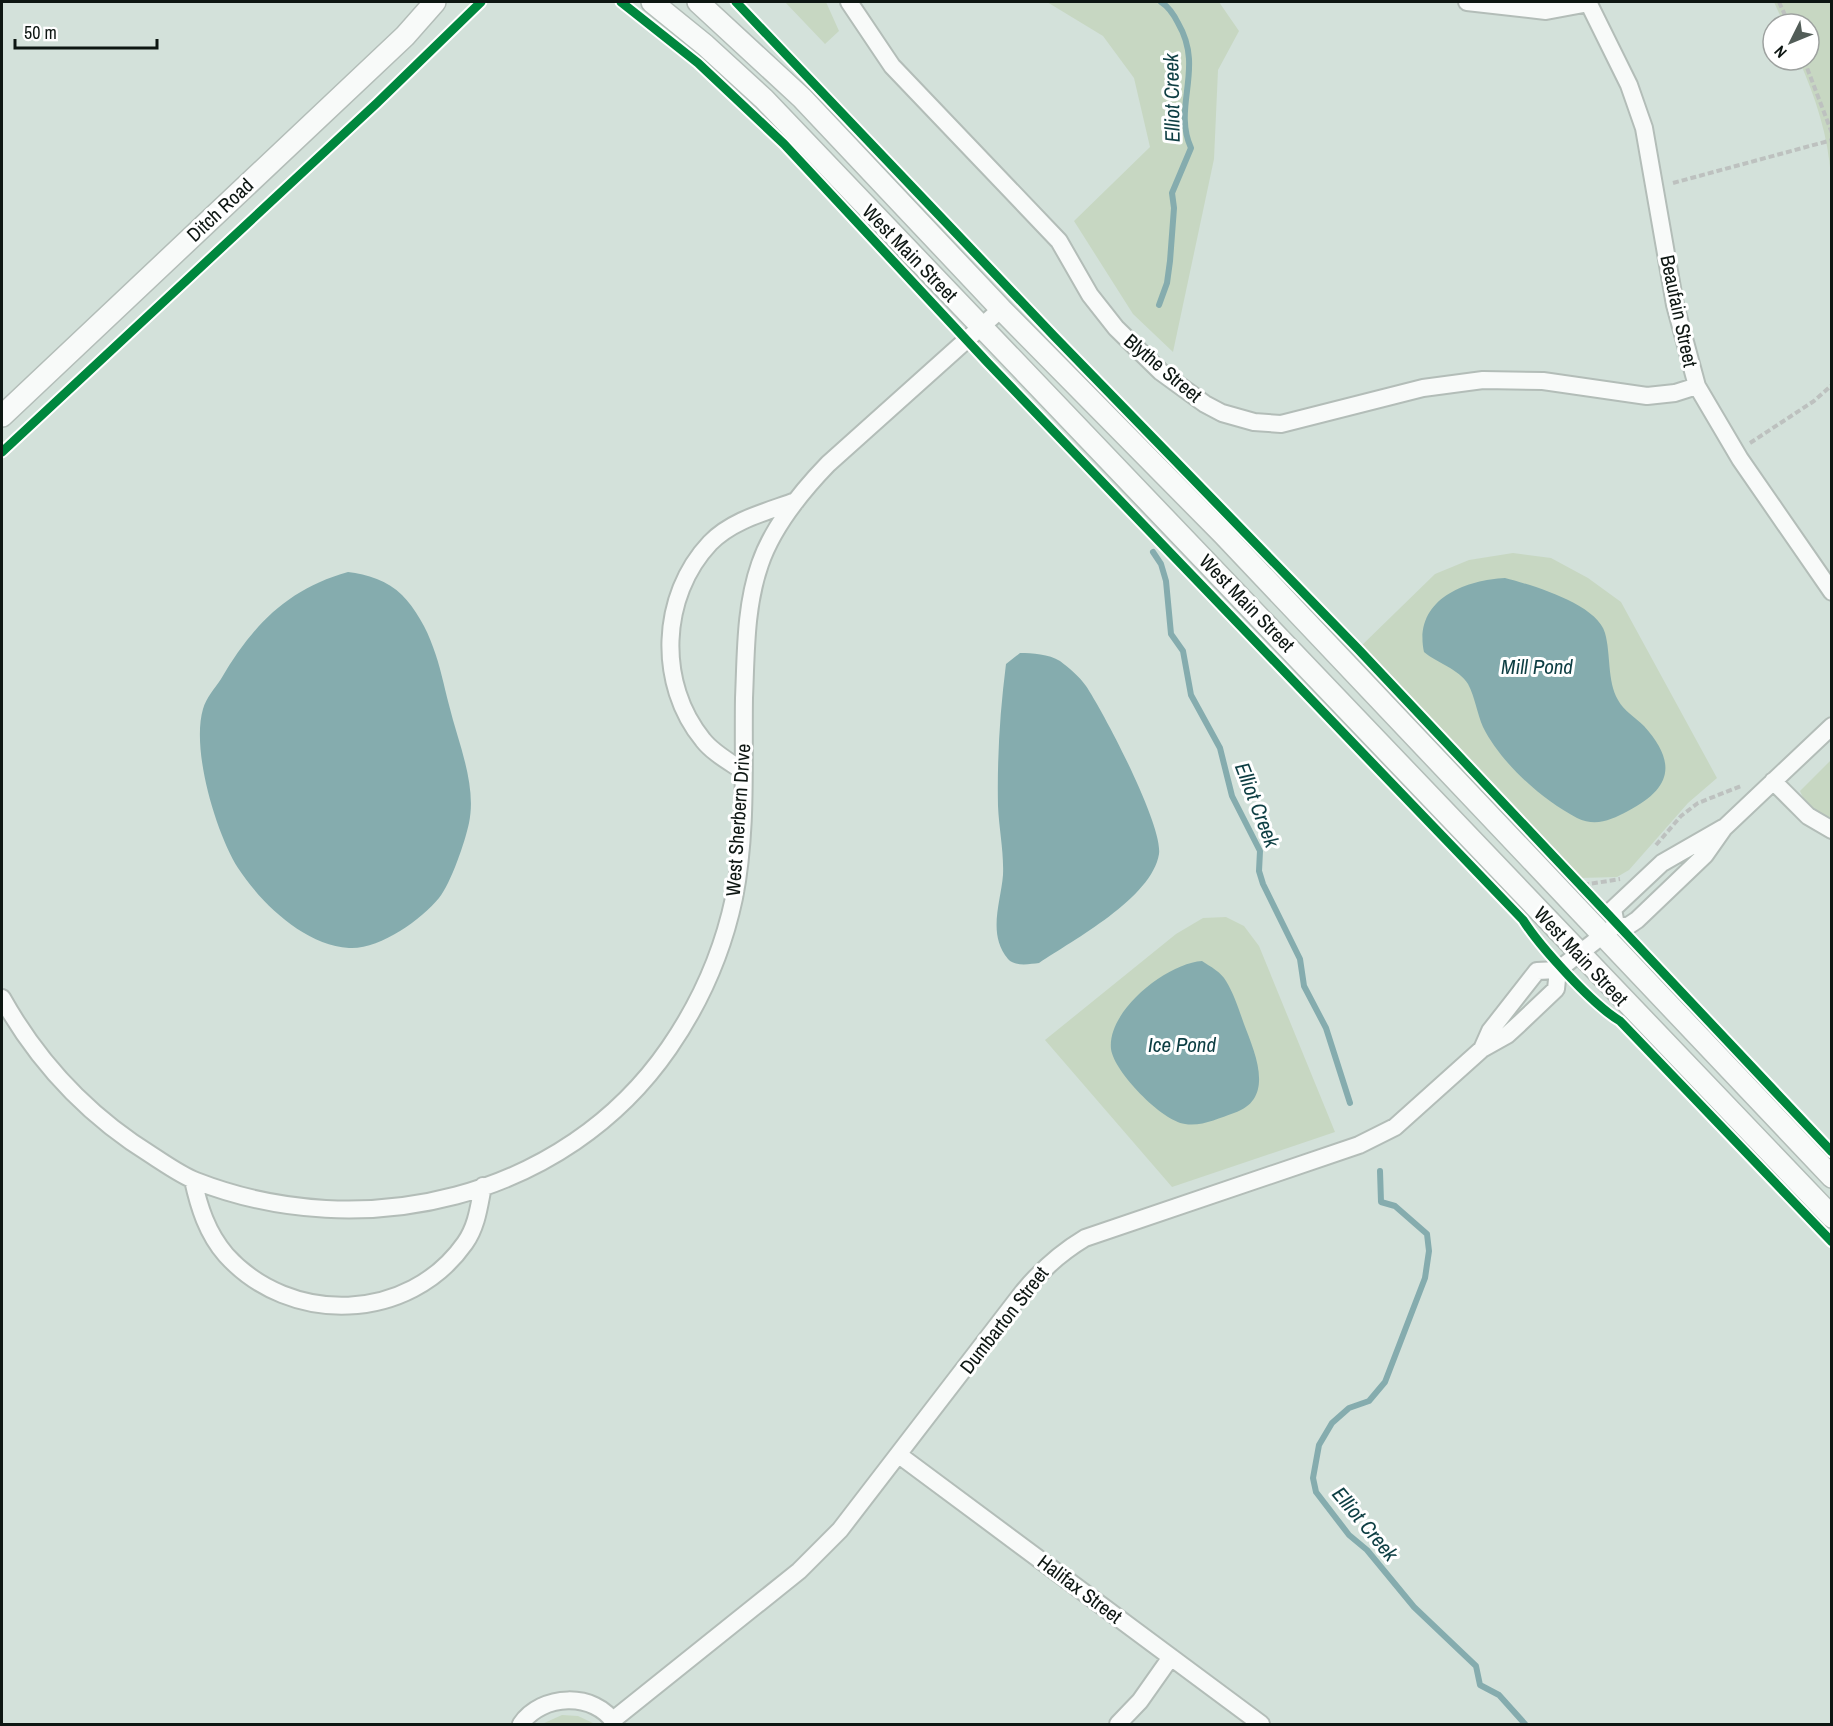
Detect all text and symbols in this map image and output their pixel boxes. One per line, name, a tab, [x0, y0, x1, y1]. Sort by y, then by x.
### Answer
scale bar	[15, 12, 158, 50]
north arrow	[1761, 12, 1821, 72]
text: 50 m	[24, 20, 57, 45]
text: N	[1769, 41, 1791, 63]
water label: Elliot Creek	[1156, 52, 1187, 143]
street label: Ditch Road	[180, 172, 259, 247]
street label: West Main Street	[857, 198, 964, 308]
street label: Beaufain Street	[1654, 252, 1705, 370]
street label: Blythe Street	[1119, 327, 1208, 408]
street label: West Main Street	[1194, 548, 1301, 658]
water label: Mill Pond	[1501, 652, 1573, 681]
street label: West Sherbern Drive	[719, 743, 756, 897]
water label: Elliot Creek	[1228, 758, 1287, 853]
street label: West Main Street	[1528, 900, 1635, 1011]
water label: Ice Pond	[1148, 1030, 1216, 1059]
street label: Dumbarton Street	[953, 1260, 1054, 1379]
water label: Elliot Creek	[1326, 1480, 1406, 1568]
street label: Halifax Street	[1032, 1548, 1128, 1630]

